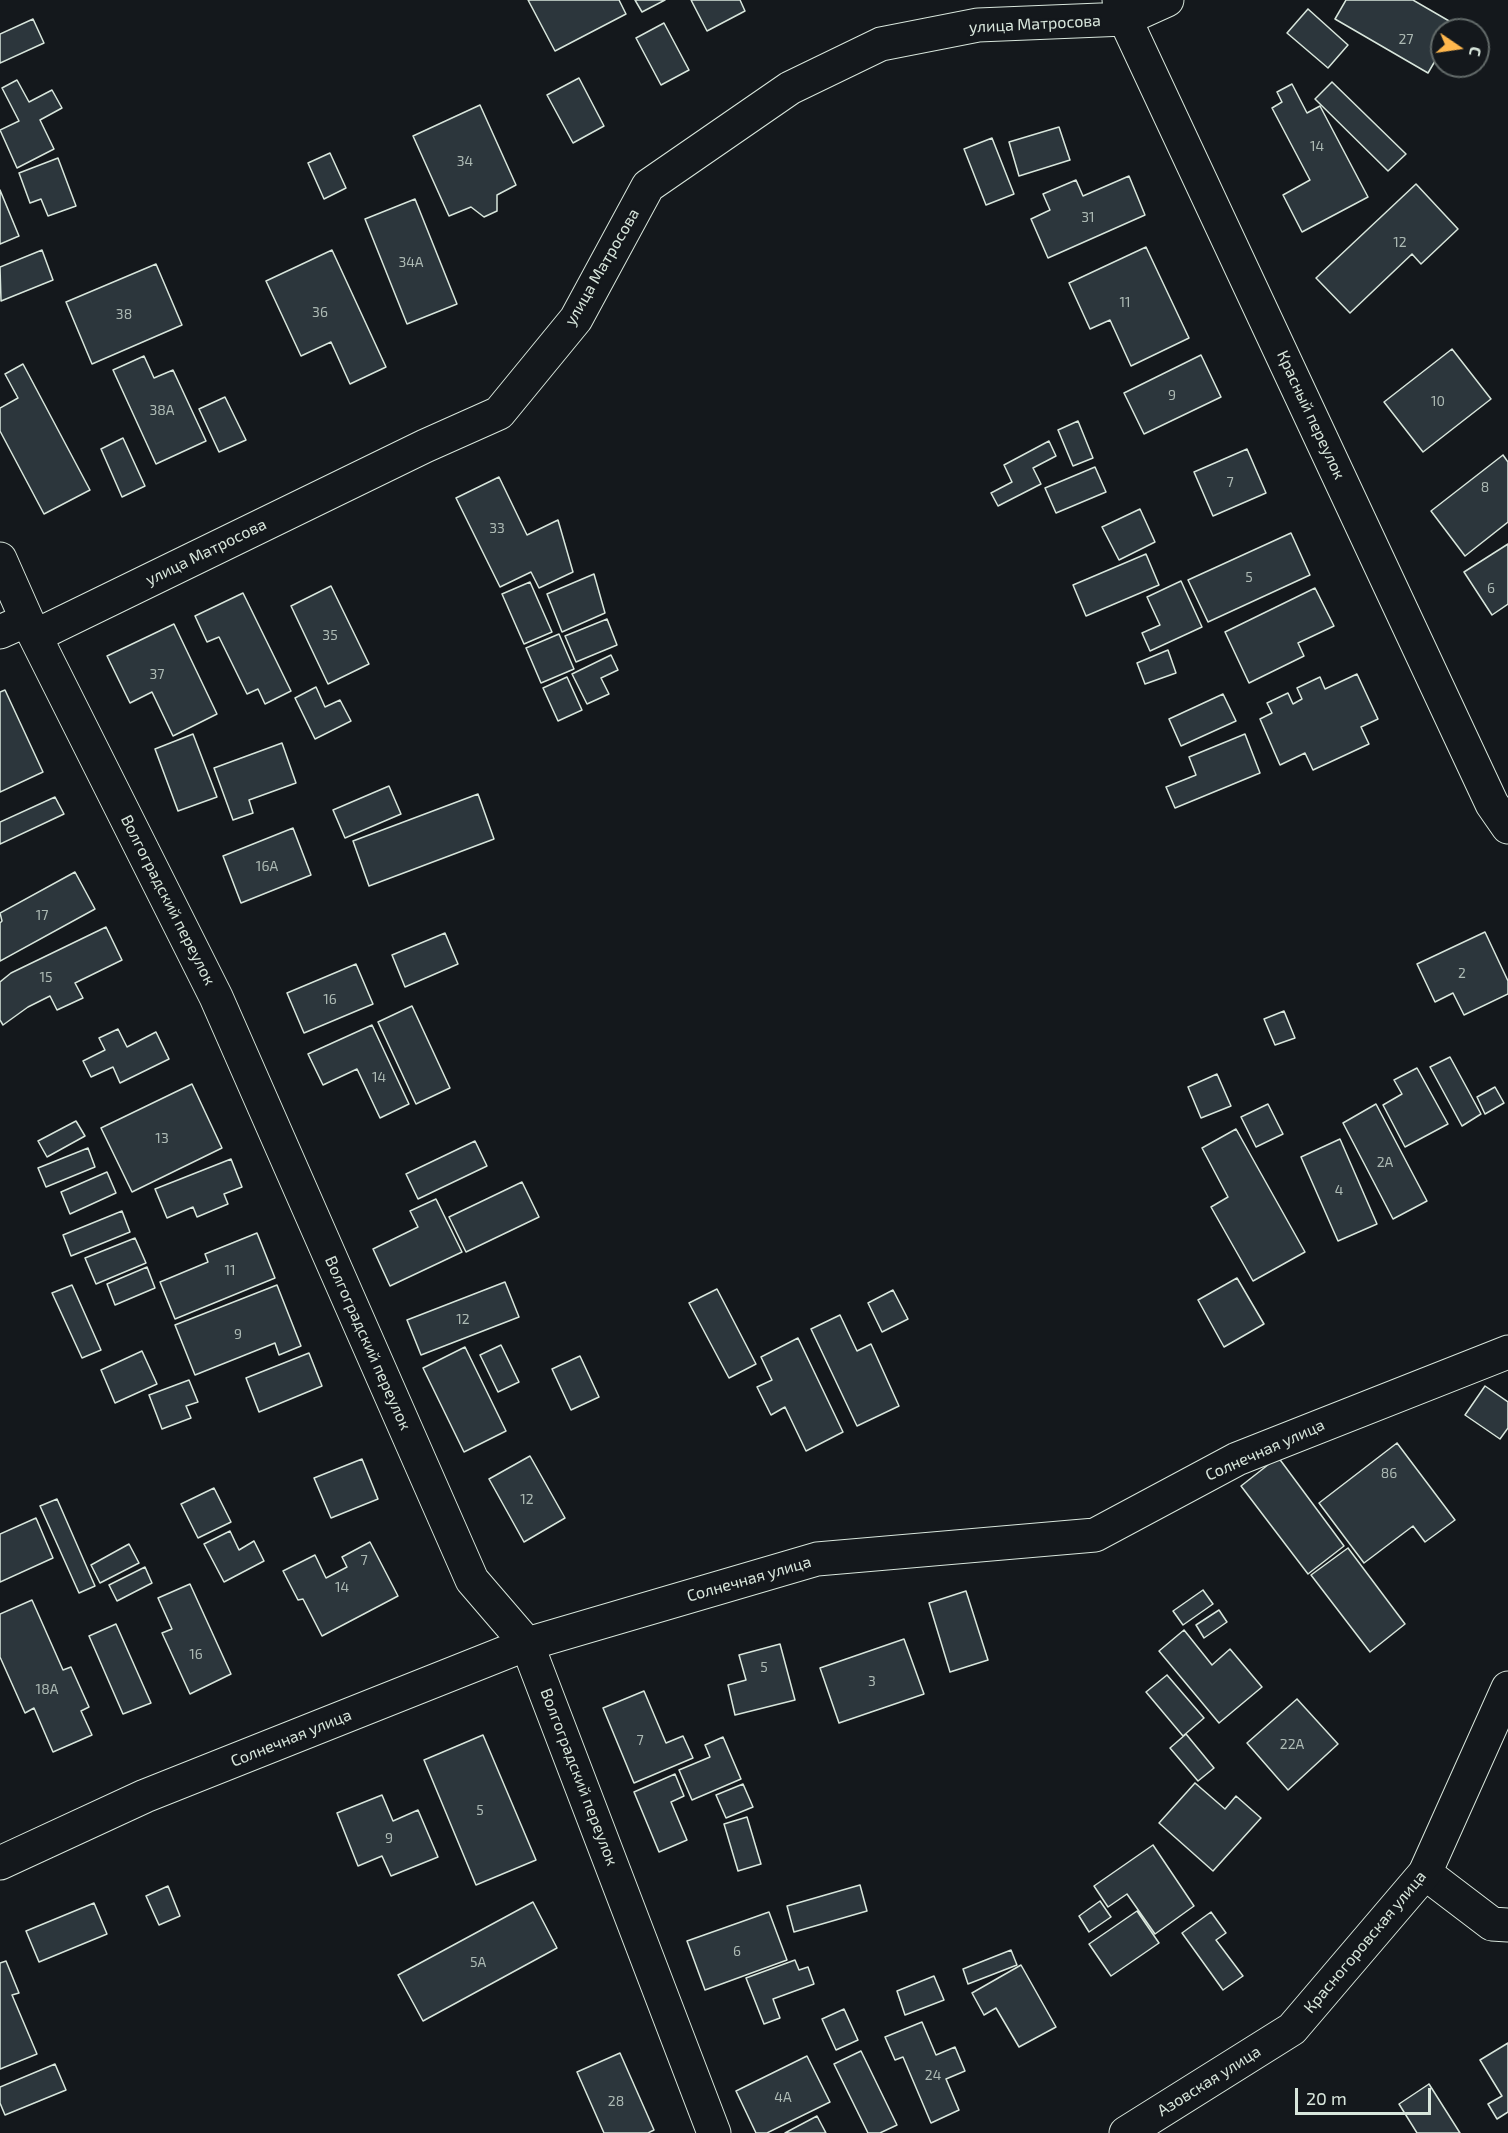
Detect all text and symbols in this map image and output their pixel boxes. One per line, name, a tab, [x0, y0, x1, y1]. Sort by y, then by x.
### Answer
street label: улица Матросова	[969, 11, 1101, 37]
north arrow	[1430, 18, 1490, 78]
house number: 27	[1398, 31, 1414, 47]
text: С	[1466, 45, 1486, 58]
house number: 14	[1310, 138, 1324, 154]
house number: 34	[457, 153, 473, 169]
street label: улица Матросова	[561, 205, 643, 329]
house number: 31	[1081, 209, 1095, 225]
house number: 12	[1393, 234, 1407, 250]
house number: 34А	[398, 254, 424, 270]
house number: 11	[1119, 294, 1131, 310]
house number: 36	[312, 304, 328, 320]
house number: 38	[116, 306, 132, 322]
street label: Красный переулок	[1273, 348, 1349, 482]
house number: 9	[1168, 387, 1176, 403]
house number: 10	[1431, 393, 1445, 409]
house number: 38А	[150, 402, 174, 418]
house number: 7	[1226, 474, 1234, 490]
house number: 8	[1481, 479, 1489, 495]
street label: улица Матросова	[142, 514, 270, 590]
house number: 33	[489, 520, 505, 536]
house number: 5	[1245, 569, 1253, 585]
house number: 6	[1487, 580, 1495, 596]
house number: 35	[322, 627, 338, 643]
house number: 37	[150, 666, 164, 682]
street label: Волгоградский переулок	[117, 812, 219, 988]
house number: 16А	[256, 858, 278, 874]
house number: 17	[36, 907, 48, 923]
house number: 2	[1458, 965, 1466, 981]
house number: 15	[39, 969, 53, 985]
house number: 16	[323, 991, 337, 1007]
house number: 14	[372, 1069, 386, 1085]
house number: 13	[155, 1130, 169, 1146]
house number: 2А	[1377, 1154, 1393, 1170]
house number: 4	[1335, 1182, 1343, 1198]
street label: Волгоградский переулок	[321, 1253, 415, 1433]
house number: 11	[224, 1262, 236, 1278]
house number: 12	[456, 1311, 470, 1327]
house number: 9	[234, 1326, 242, 1342]
street label: Солнечная улица	[1202, 1415, 1328, 1485]
house number: 86	[1381, 1465, 1397, 1481]
house number: 12	[520, 1491, 534, 1507]
house number: 7	[360, 1552, 368, 1568]
street label: Солнечная улица	[685, 1552, 813, 1606]
house number: 14	[335, 1579, 349, 1595]
house number: 16	[189, 1646, 203, 1662]
house number: 5	[760, 1659, 768, 1675]
house number: 3	[868, 1673, 876, 1689]
house number: 18А	[36, 1681, 58, 1697]
street label: Волгоградский переулок	[536, 1686, 622, 1868]
street label: Солнечная улица	[228, 1705, 354, 1771]
house number: 7	[636, 1732, 644, 1748]
house number: 22А	[1280, 1736, 1304, 1752]
house number: 5	[476, 1802, 484, 1818]
house number: 9	[385, 1830, 393, 1846]
street label: Красногоровская улица	[1300, 1867, 1430, 2017]
house number: 6	[733, 1943, 741, 1959]
house number: 5А	[470, 1954, 486, 1970]
street label: Азовская улица	[1154, 2042, 1264, 2120]
house number: 24	[925, 2067, 941, 2083]
scale bar	[1298, 2076, 1434, 2114]
text: 20 m	[1306, 2087, 1347, 2109]
house number: 4А	[774, 2089, 792, 2105]
house number: 28	[608, 2093, 624, 2109]

